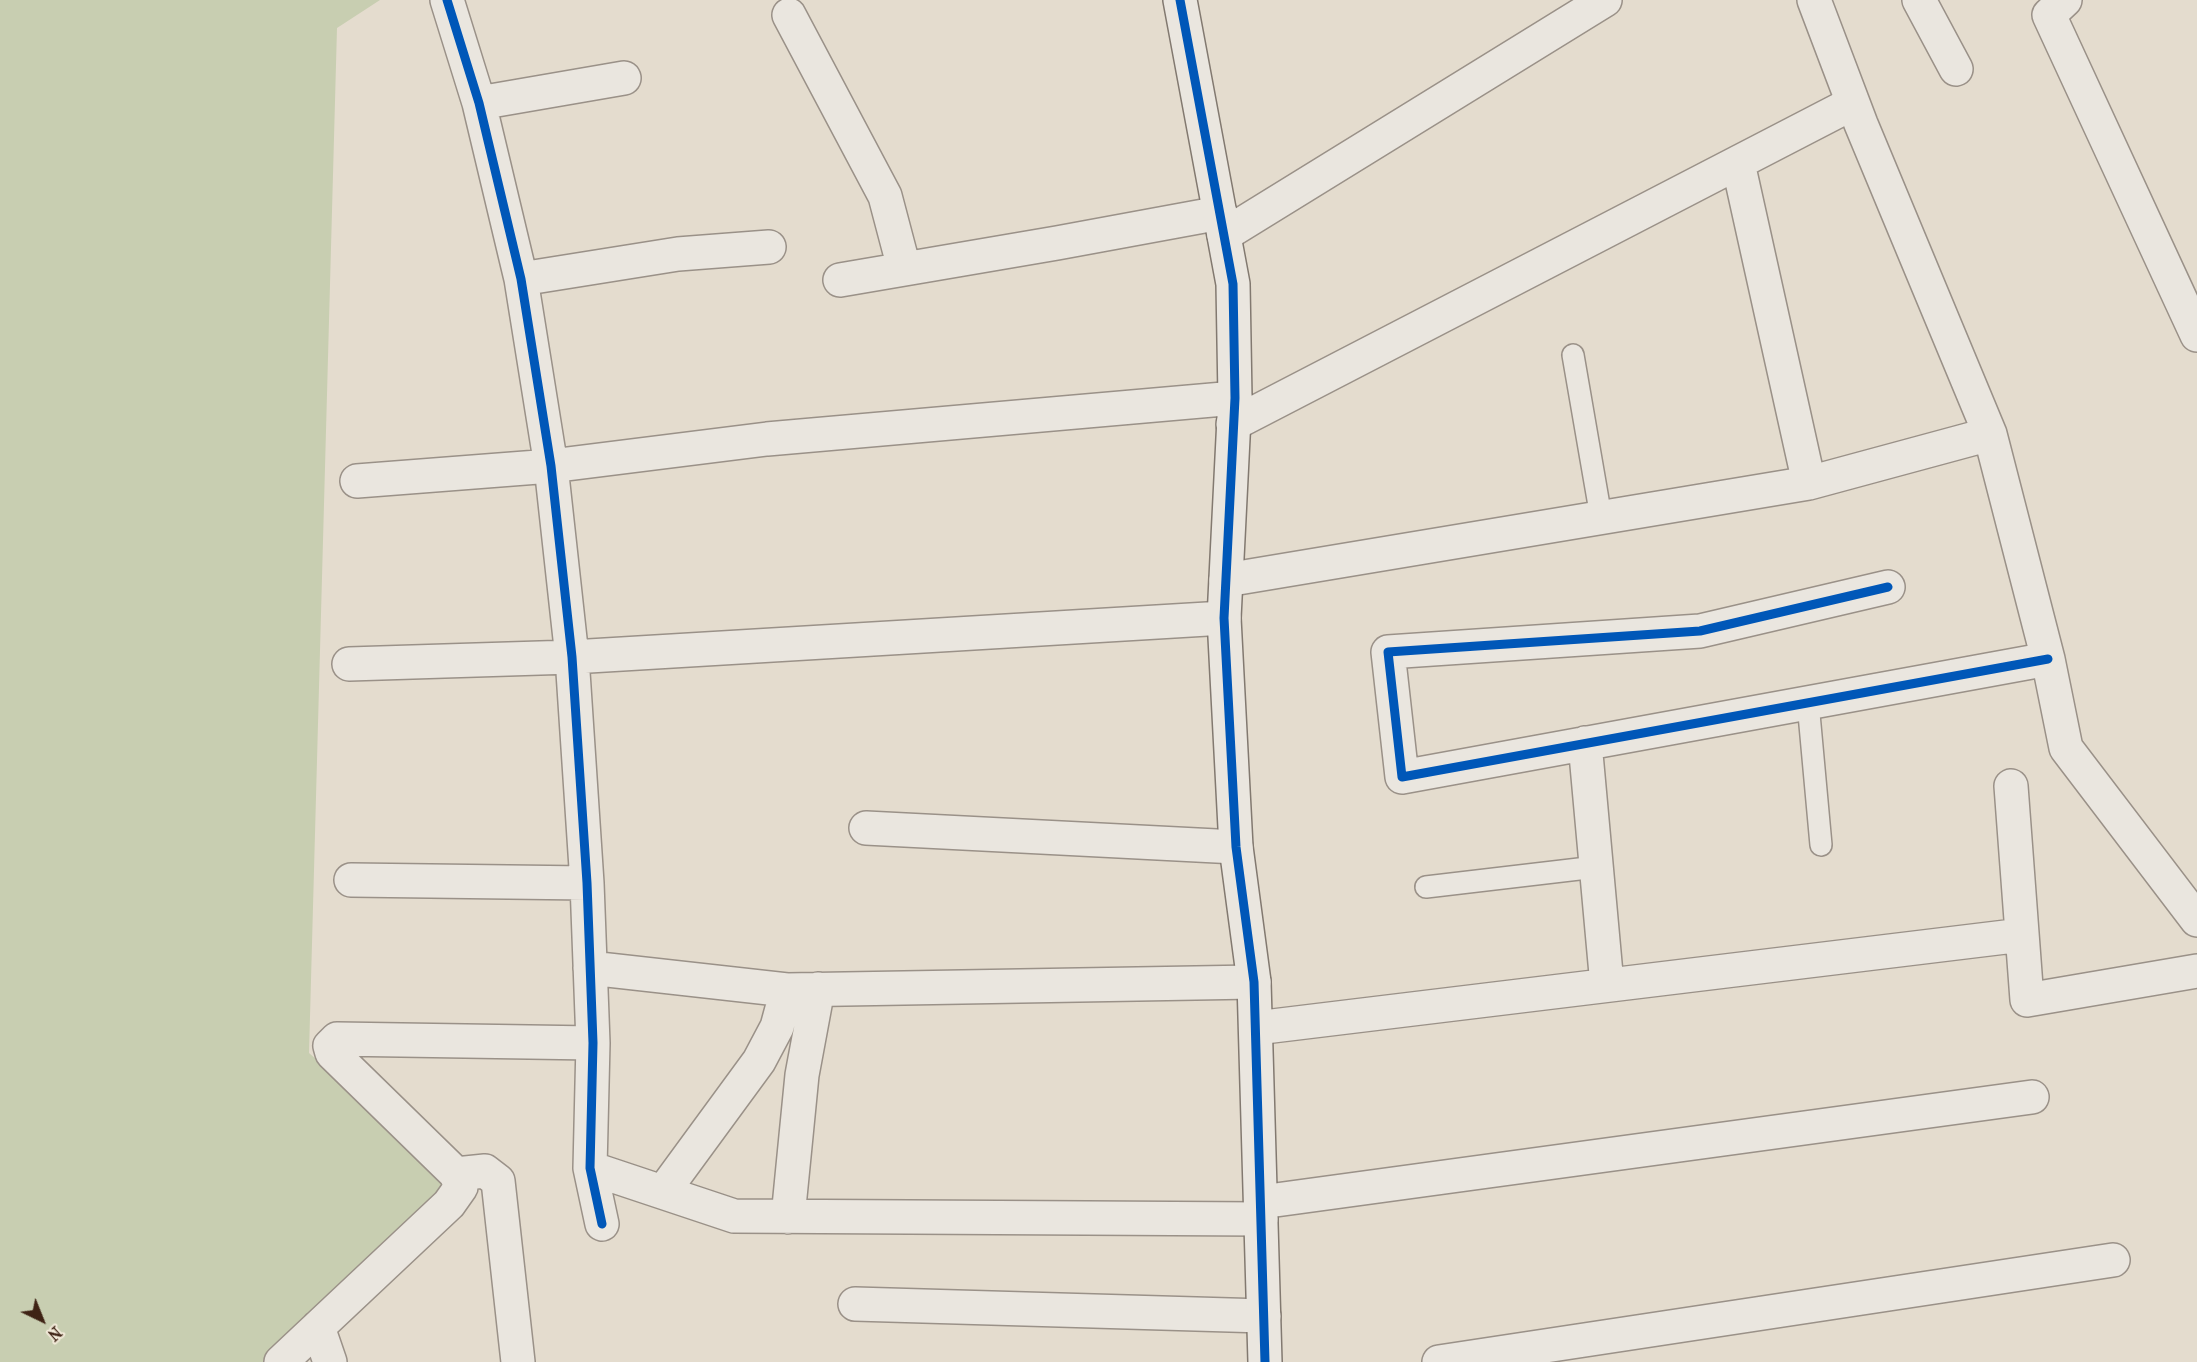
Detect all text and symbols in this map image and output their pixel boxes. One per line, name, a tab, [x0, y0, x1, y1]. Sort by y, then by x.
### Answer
north arrow	[12, 1290, 72, 1350]
text: N	[44, 1322, 66, 1345]

